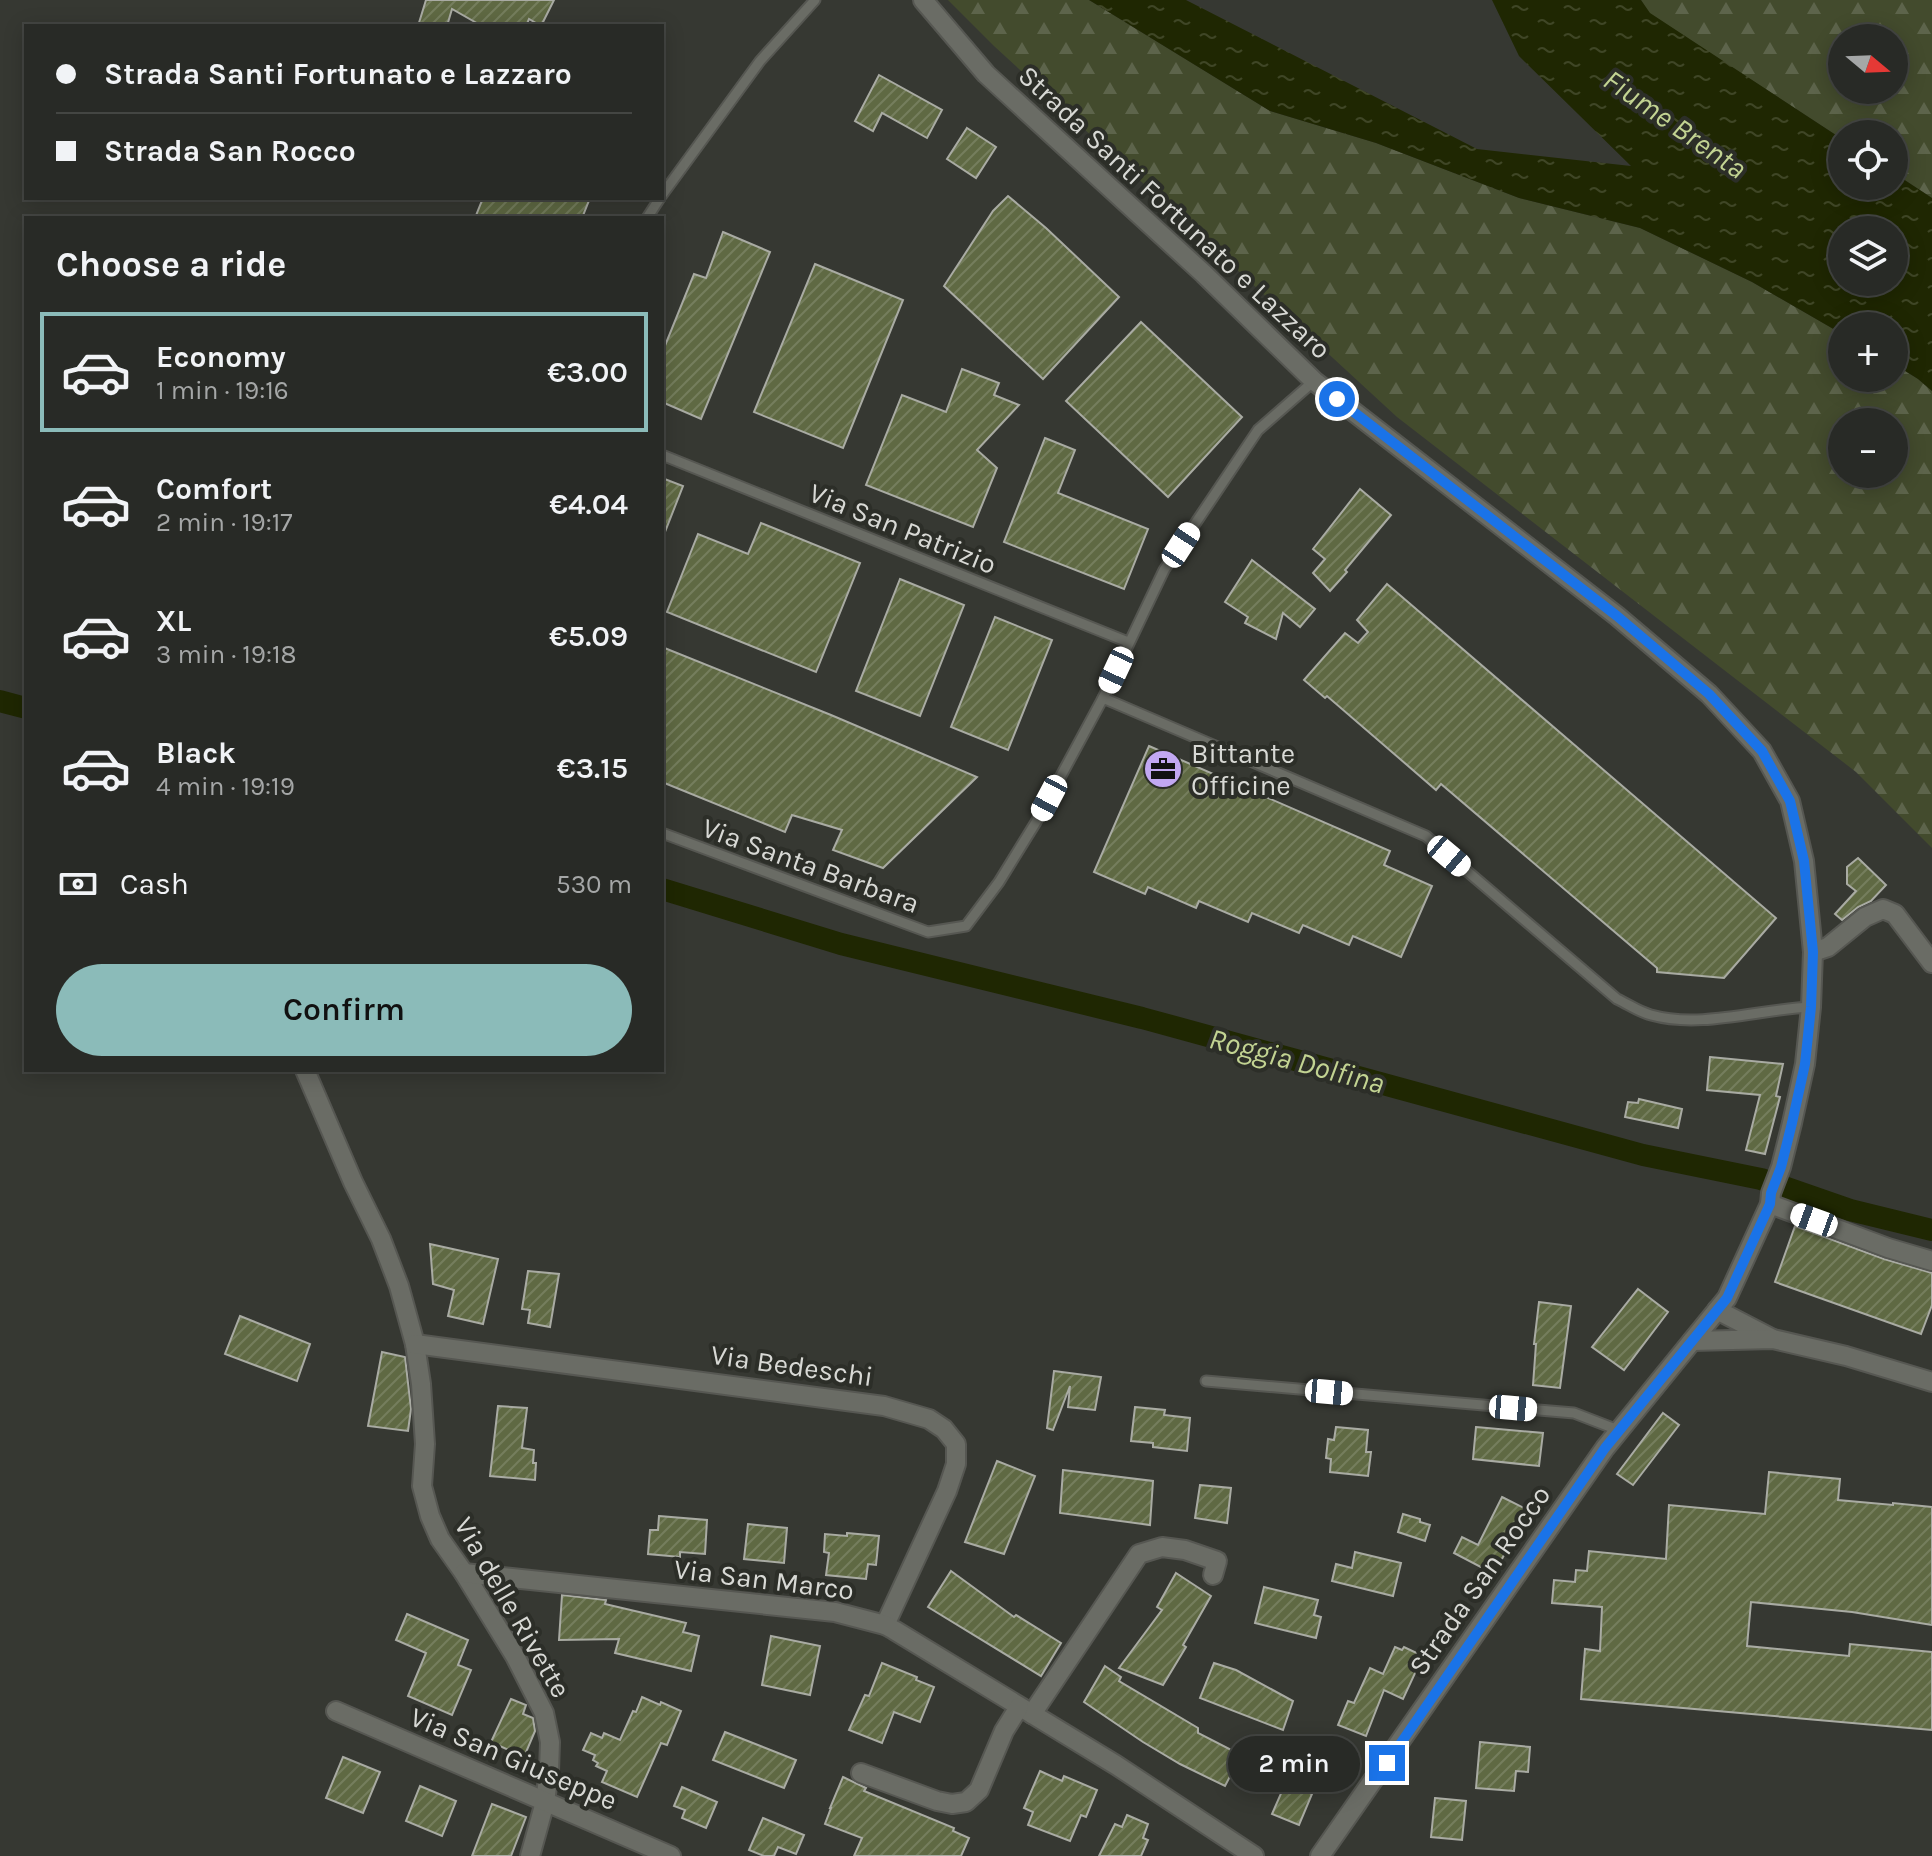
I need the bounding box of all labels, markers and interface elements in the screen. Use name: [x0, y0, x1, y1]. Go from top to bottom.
north arrow: [1828, 24, 1908, 104]
map controls: [1828, 24, 1908, 488]
text: Strada Santi Fortunato e Lazzaro: [104, 56, 572, 92]
street label: Strada Santi Fortunato e Lazzaro: [1012, 59, 1338, 366]
water label: Fiume Brenta: [1596, 61, 1754, 187]
button: locate: [1828, 120, 1908, 200]
text: Strada San Rocco: [104, 133, 356, 169]
button: layers: [1828, 216, 1908, 296]
text: Choose a ride: [56, 243, 286, 285]
button: +: [1828, 312, 1908, 392]
icon: car: [60, 336, 132, 408]
text: Economy: [156, 339, 286, 375]
text: €3.00: [547, 354, 628, 390]
text: 1 min · 19:16: [156, 375, 289, 406]
route start: [1319, 381, 1355, 417]
button: −: [1828, 408, 1908, 488]
icon: car: [60, 468, 132, 540]
text: Comfort: [156, 471, 272, 507]
street label: Via San Patrizio: [804, 476, 1001, 581]
text: €4.04: [549, 486, 628, 522]
text: 2 min · 19:17: [156, 507, 292, 538]
car: [1158, 518, 1204, 572]
icon: car: [60, 600, 132, 672]
text: XL: [156, 603, 191, 639]
text: €5.09: [549, 618, 628, 654]
text: 3 min · 19:18: [156, 639, 297, 670]
car: [1095, 643, 1137, 697]
icon: car: [60, 732, 132, 804]
text: Black: [156, 735, 236, 771]
place label: Bittante Officine: [1191, 737, 1295, 802]
office icon: Bittante Officine: [1142, 748, 1184, 790]
text: €3.15: [557, 750, 628, 786]
text: 4 min · 19:19: [156, 771, 295, 802]
car: [1027, 771, 1071, 825]
street label: Via Santa Barbara: [698, 811, 924, 920]
car: [1423, 831, 1475, 881]
icon: cash: [56, 862, 100, 906]
text: Cash: [120, 866, 189, 902]
text: 530 m: [556, 869, 632, 900]
button: Confirm: [56, 964, 632, 1056]
water label: Roggia Dolfina: [1205, 1020, 1389, 1102]
car: [1787, 1201, 1841, 1239]
street label: Via Bedeschi: [709, 1338, 875, 1393]
car: [1304, 1378, 1354, 1406]
car: [1488, 1394, 1538, 1422]
street label: Strada San Rocco: [1402, 1479, 1557, 1682]
street label: Via delle Rivette: [447, 1511, 578, 1703]
street label: Via San Marco: [672, 1552, 856, 1607]
street label: Via San Giuseppe: [405, 1700, 622, 1817]
callout: 2 min: [1227, 1735, 1359, 1791]
route end: [1369, 1745, 1405, 1781]
text: 2 min: [1259, 1748, 1329, 1779]

